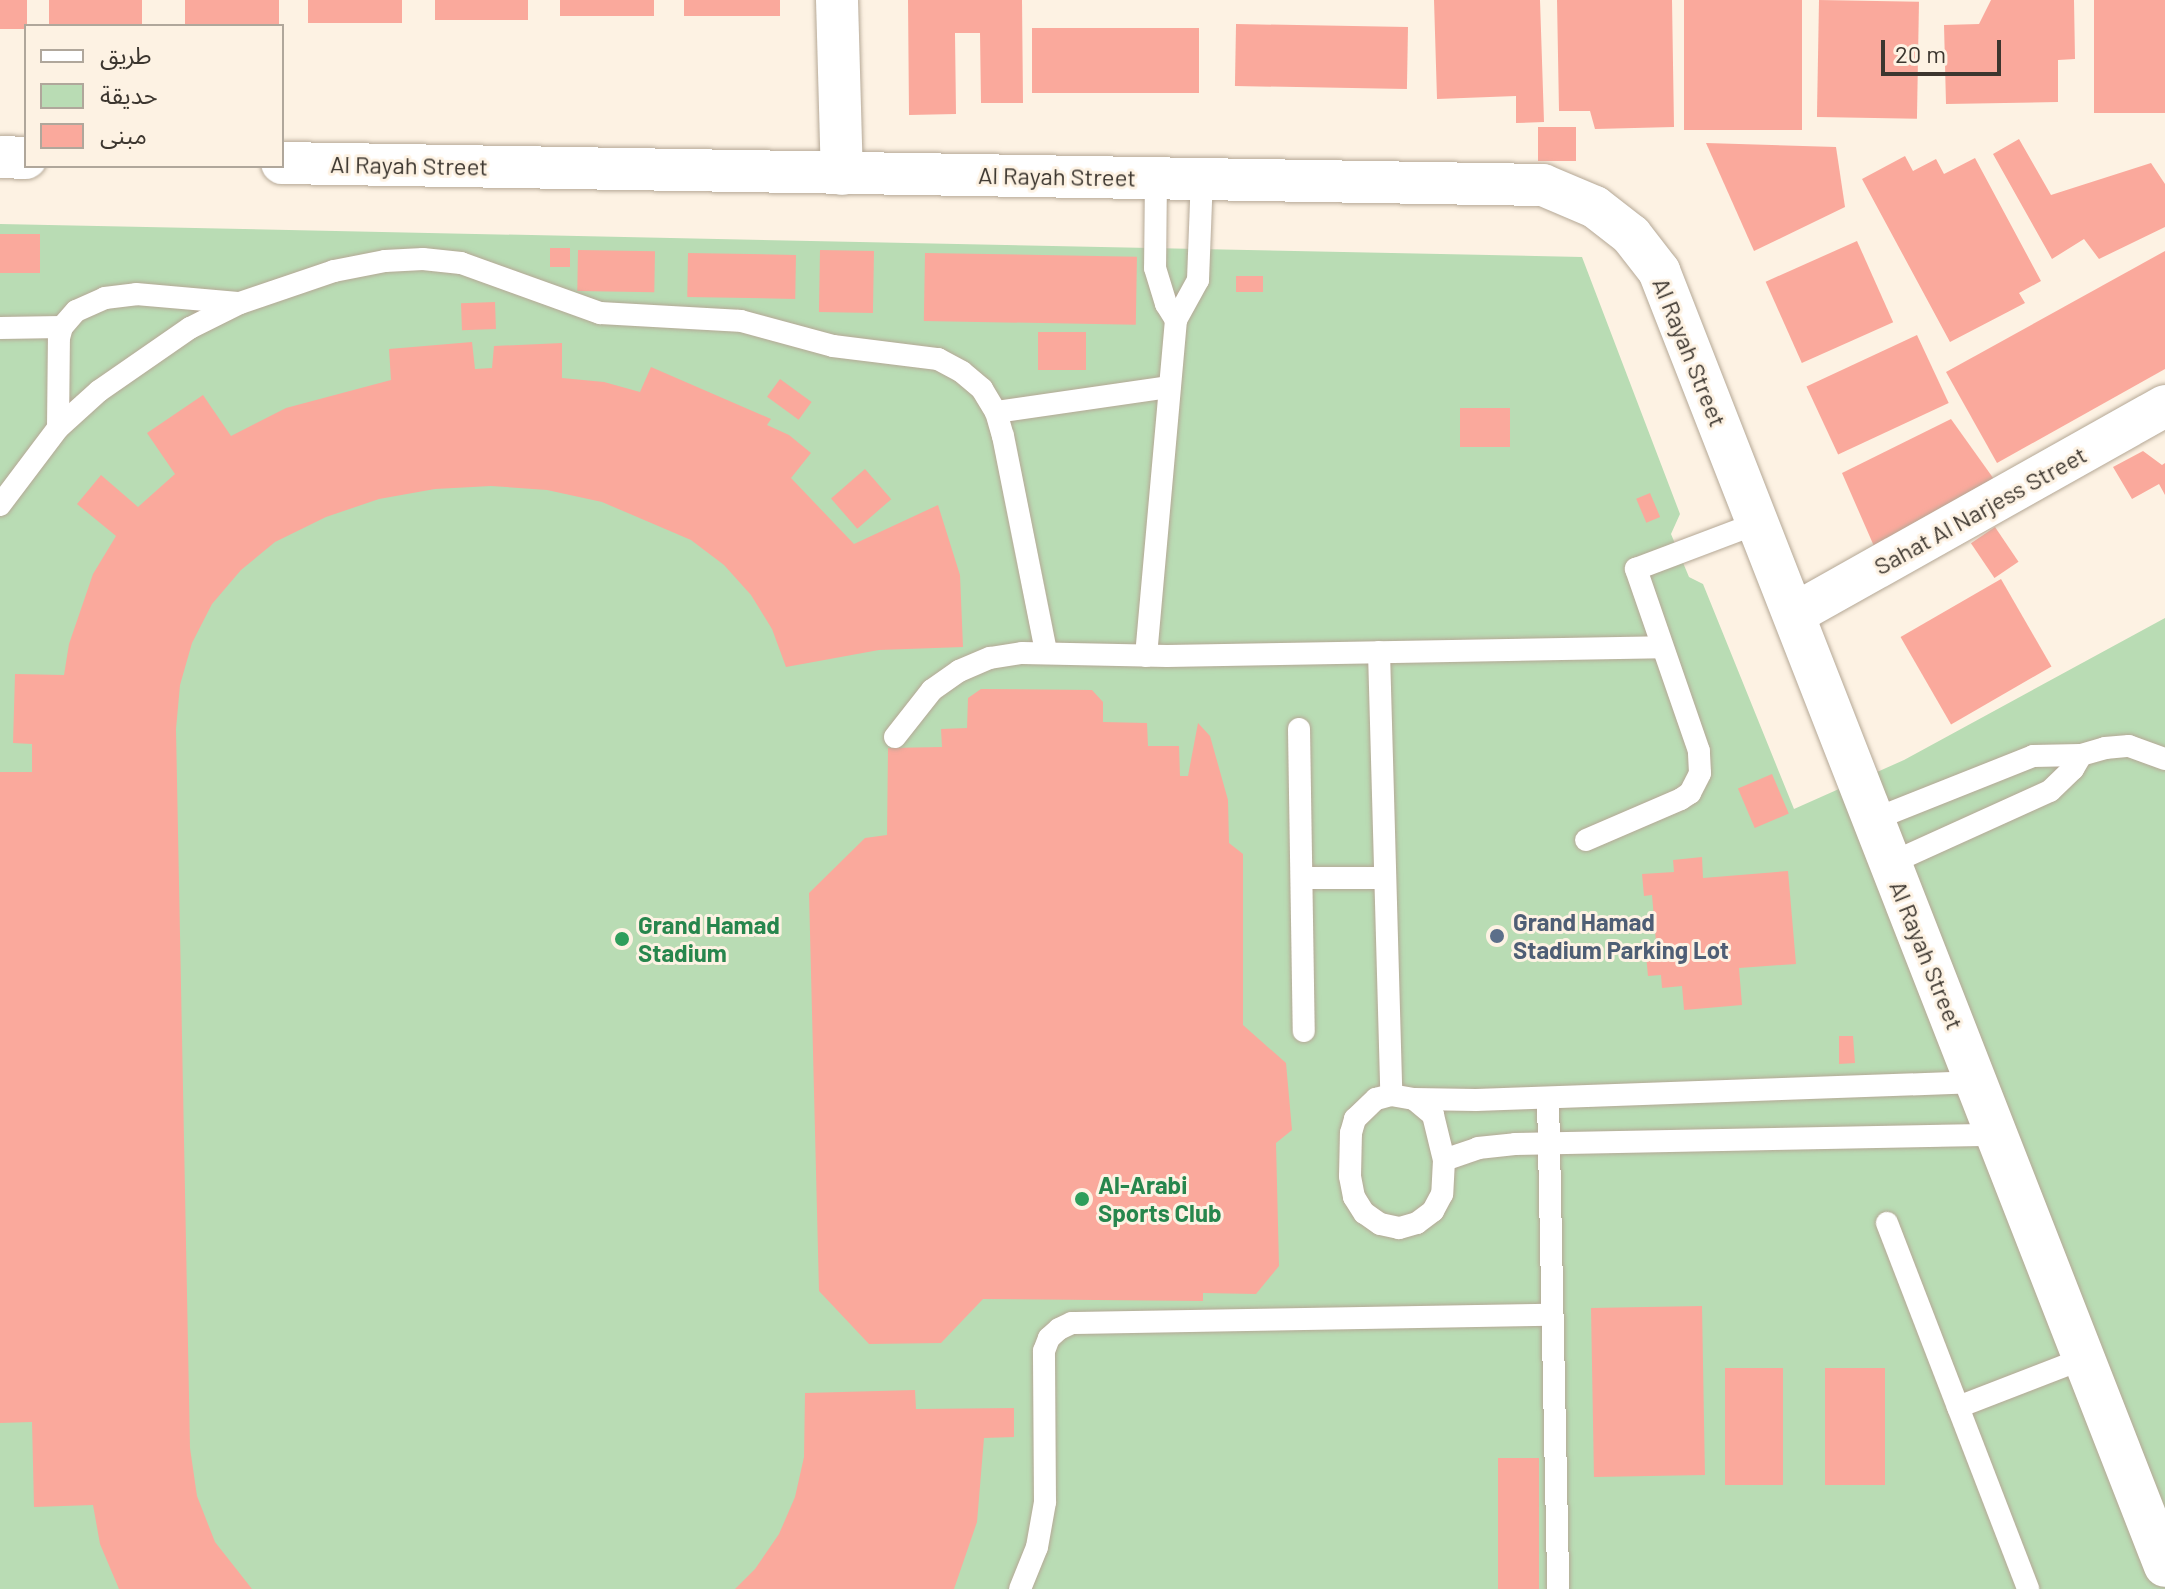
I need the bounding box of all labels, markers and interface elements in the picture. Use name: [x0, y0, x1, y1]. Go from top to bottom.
legend: [24, 24, 284, 168]
scale bar: [1885, 24, 2005, 74]
text: 20 m: [1895, 39, 1946, 68]
text: طريق: [100, 40, 152, 69]
text: حديقة: [100, 80, 158, 109]
text: مبنى: [100, 120, 147, 149]
street label: Al Rayah Street: [330, 149, 488, 181]
street label: Al Rayah Street: [978, 160, 1136, 192]
street label: Al Rayah Street: [1647, 273, 1733, 431]
street label: Sahat Al Narjess Street: [1869, 440, 2091, 580]
street label: Al Rayah Street: [1884, 876, 1970, 1034]
place label: Grand Hamad Stadium Parking Lot: [1513, 908, 1729, 964]
place label: Grand Hamad Stadium: [638, 911, 780, 967]
marker: Grand Hamad Stadium Parking Lot: [1488, 927, 1506, 945]
marker: Grand Hamad Stadium: [613, 930, 631, 948]
place label: Al-Arabi Sports Club: [1098, 1171, 1222, 1227]
marker: Al-Arabi Sports Club: [1073, 1190, 1091, 1208]

